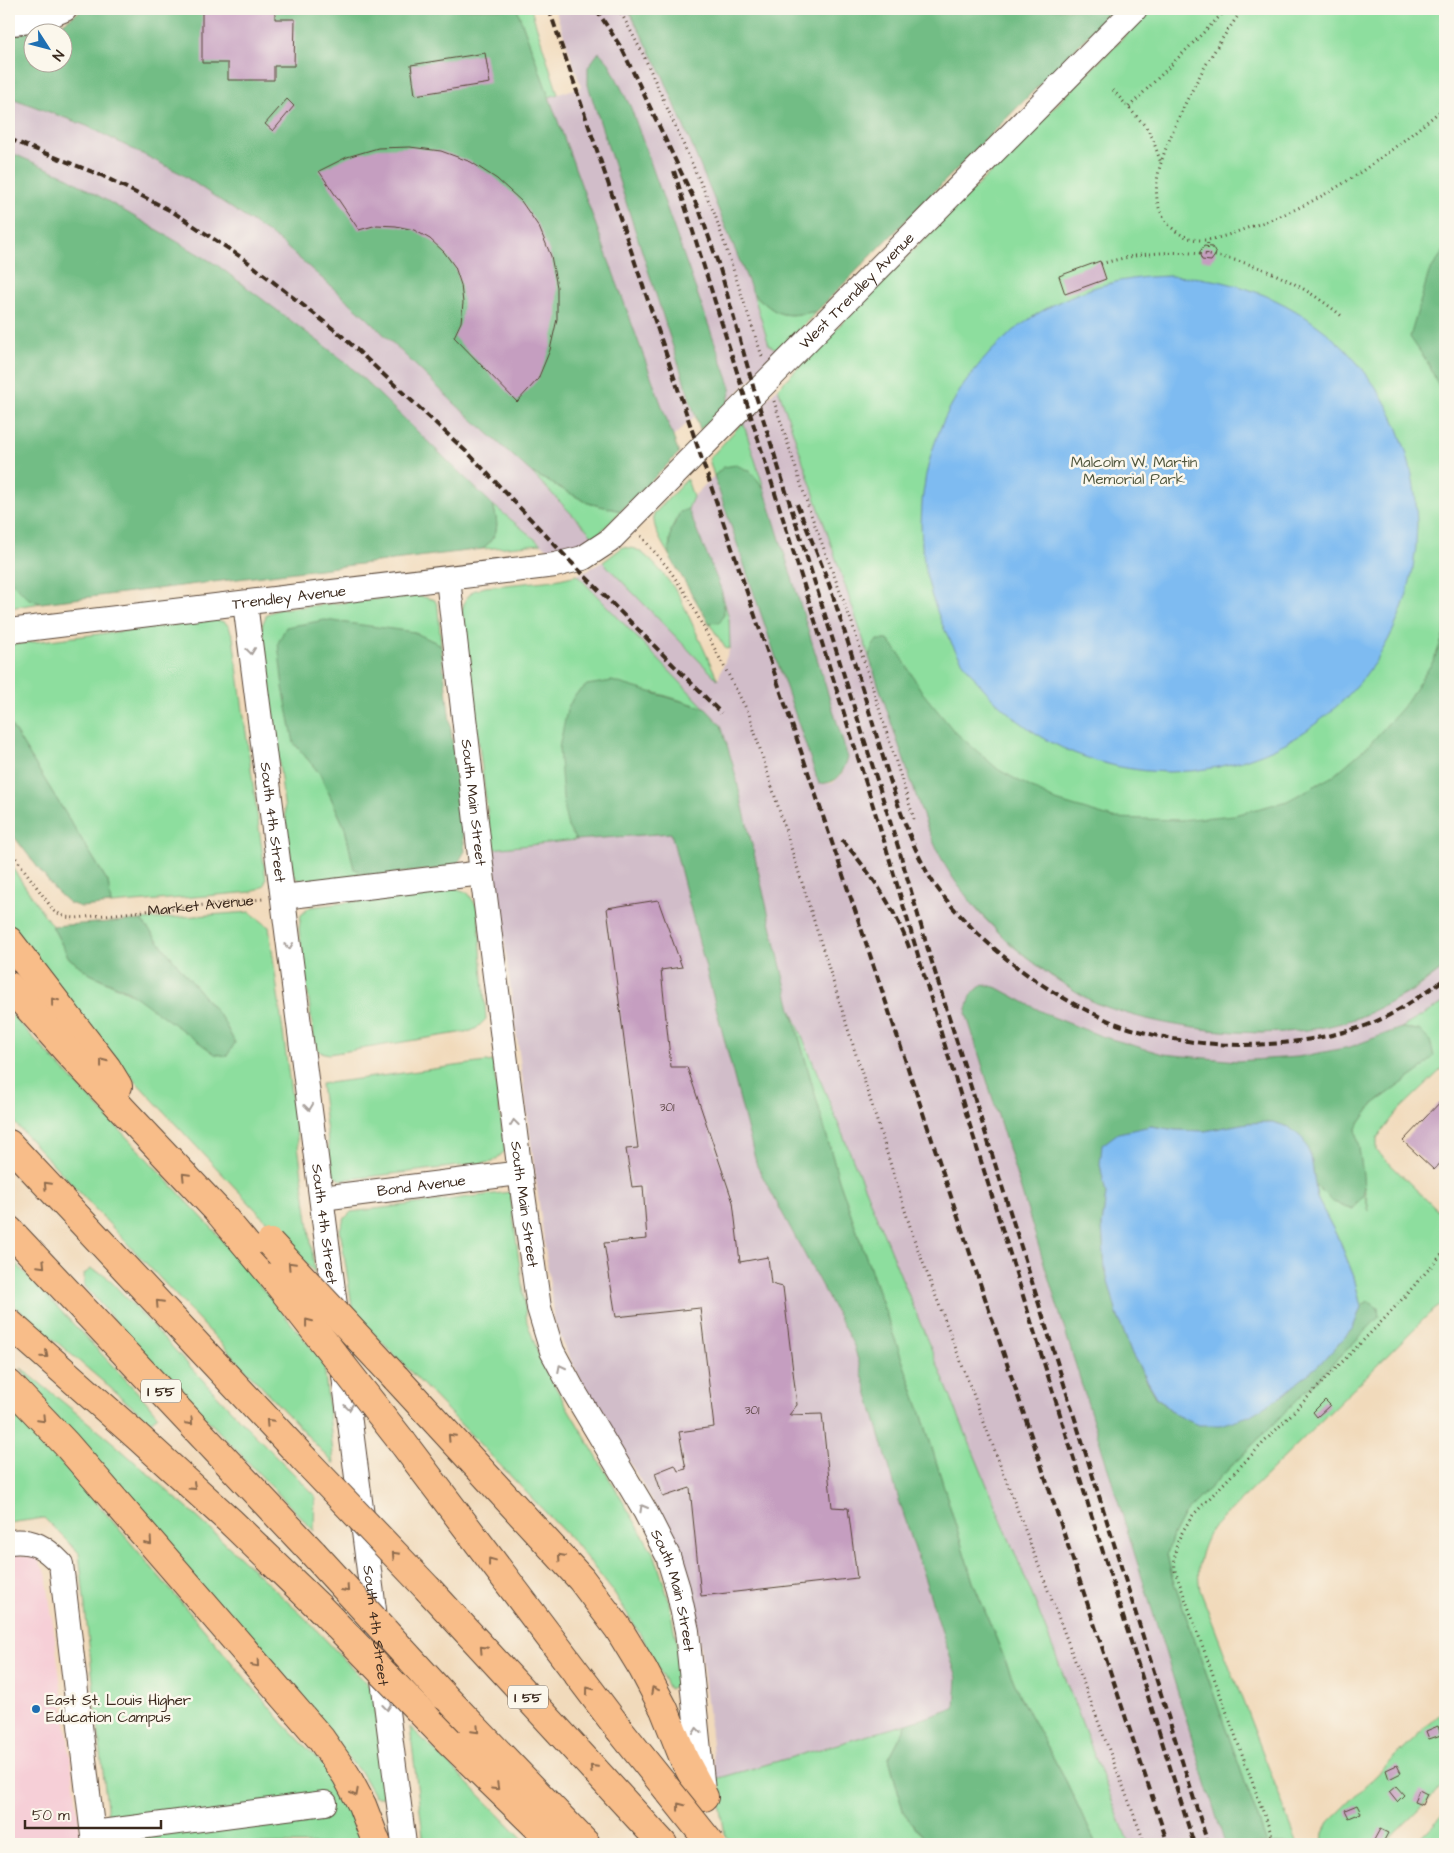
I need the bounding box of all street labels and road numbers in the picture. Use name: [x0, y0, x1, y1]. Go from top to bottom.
street label: West Trendley Avenue: [794, 228, 919, 354]
street label: Trendley Avenue: [231, 580, 347, 615]
street label: South Main Street: [456, 738, 491, 867]
street label: South 4th Street: [254, 761, 291, 884]
street label: Market Avenue: [147, 890, 255, 922]
street label: South Main Street: [505, 1140, 543, 1269]
street label: South 4th Street: [306, 1162, 342, 1285]
street label: Bond Avenue: [376, 1170, 467, 1202]
road number: I 55: [141, 1380, 181, 1402]
street label: South Main Street: [645, 1526, 699, 1653]
street label: South 4th Street: [357, 1564, 394, 1687]
road number: I 55: [508, 1685, 548, 1708]

